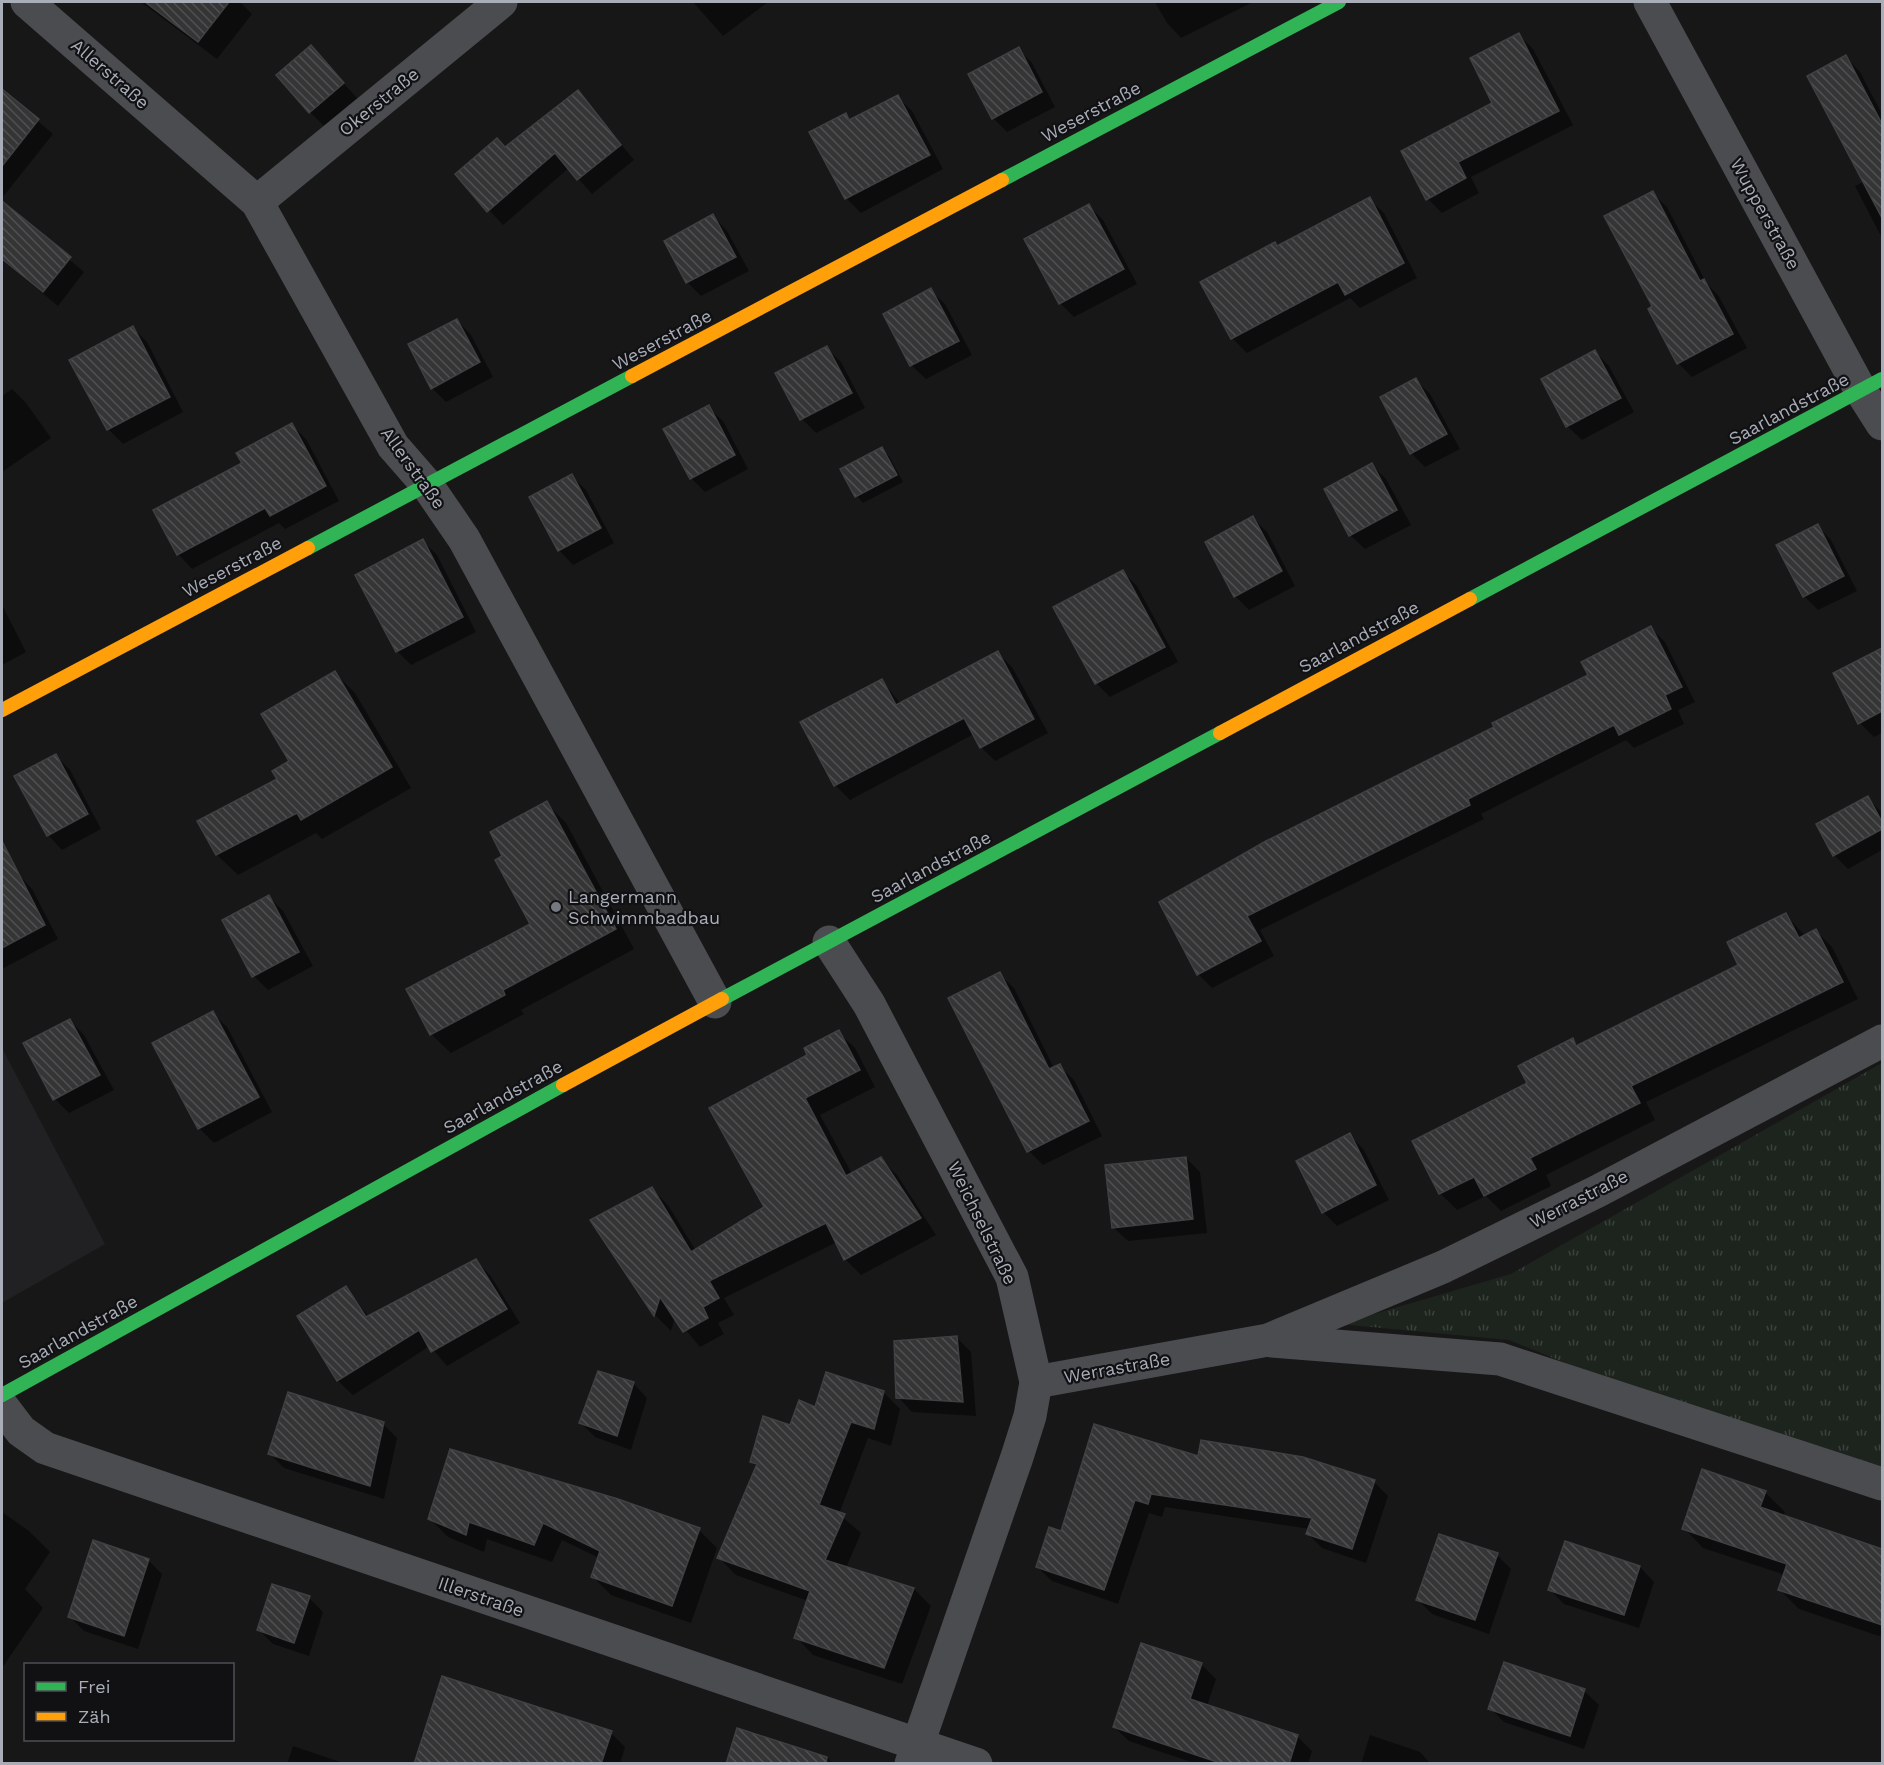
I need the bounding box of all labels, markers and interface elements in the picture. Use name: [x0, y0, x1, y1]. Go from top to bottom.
street label: Allerstraße: [67, 34, 153, 113]
street label: Okerstraße: [335, 63, 423, 140]
street label: Weserstraße: [1037, 77, 1144, 147]
street label: Wupperstraße: [1726, 155, 1805, 273]
street label: Weserstraße: [608, 305, 715, 375]
street label: Saarlandstraße: [1725, 368, 1852, 449]
street label: Allerstraße: [377, 423, 450, 513]
street label: Weserstraße: [178, 532, 285, 602]
street label: Saarlandstraße: [1295, 596, 1422, 677]
street label: Saarlandstraße: [867, 826, 994, 907]
place label: Langermann Schwimmbadbau: [568, 886, 720, 928]
marker: Langermann Schwimmbadbau: [549, 900, 563, 914]
street label: Saarlandstraße: [439, 1055, 566, 1138]
street label: Weichselstraße: [944, 1158, 1021, 1288]
street label: Werrastraße: [1526, 1165, 1631, 1232]
street label: Saarlandstraße: [14, 1290, 141, 1373]
street label: Werrastraße: [1062, 1348, 1172, 1387]
street label: Illerstraße: [435, 1572, 527, 1621]
legend: [24, 1663, 234, 1741]
text: Frei: [78, 1676, 110, 1697]
text: Zäh: [78, 1706, 111, 1727]

